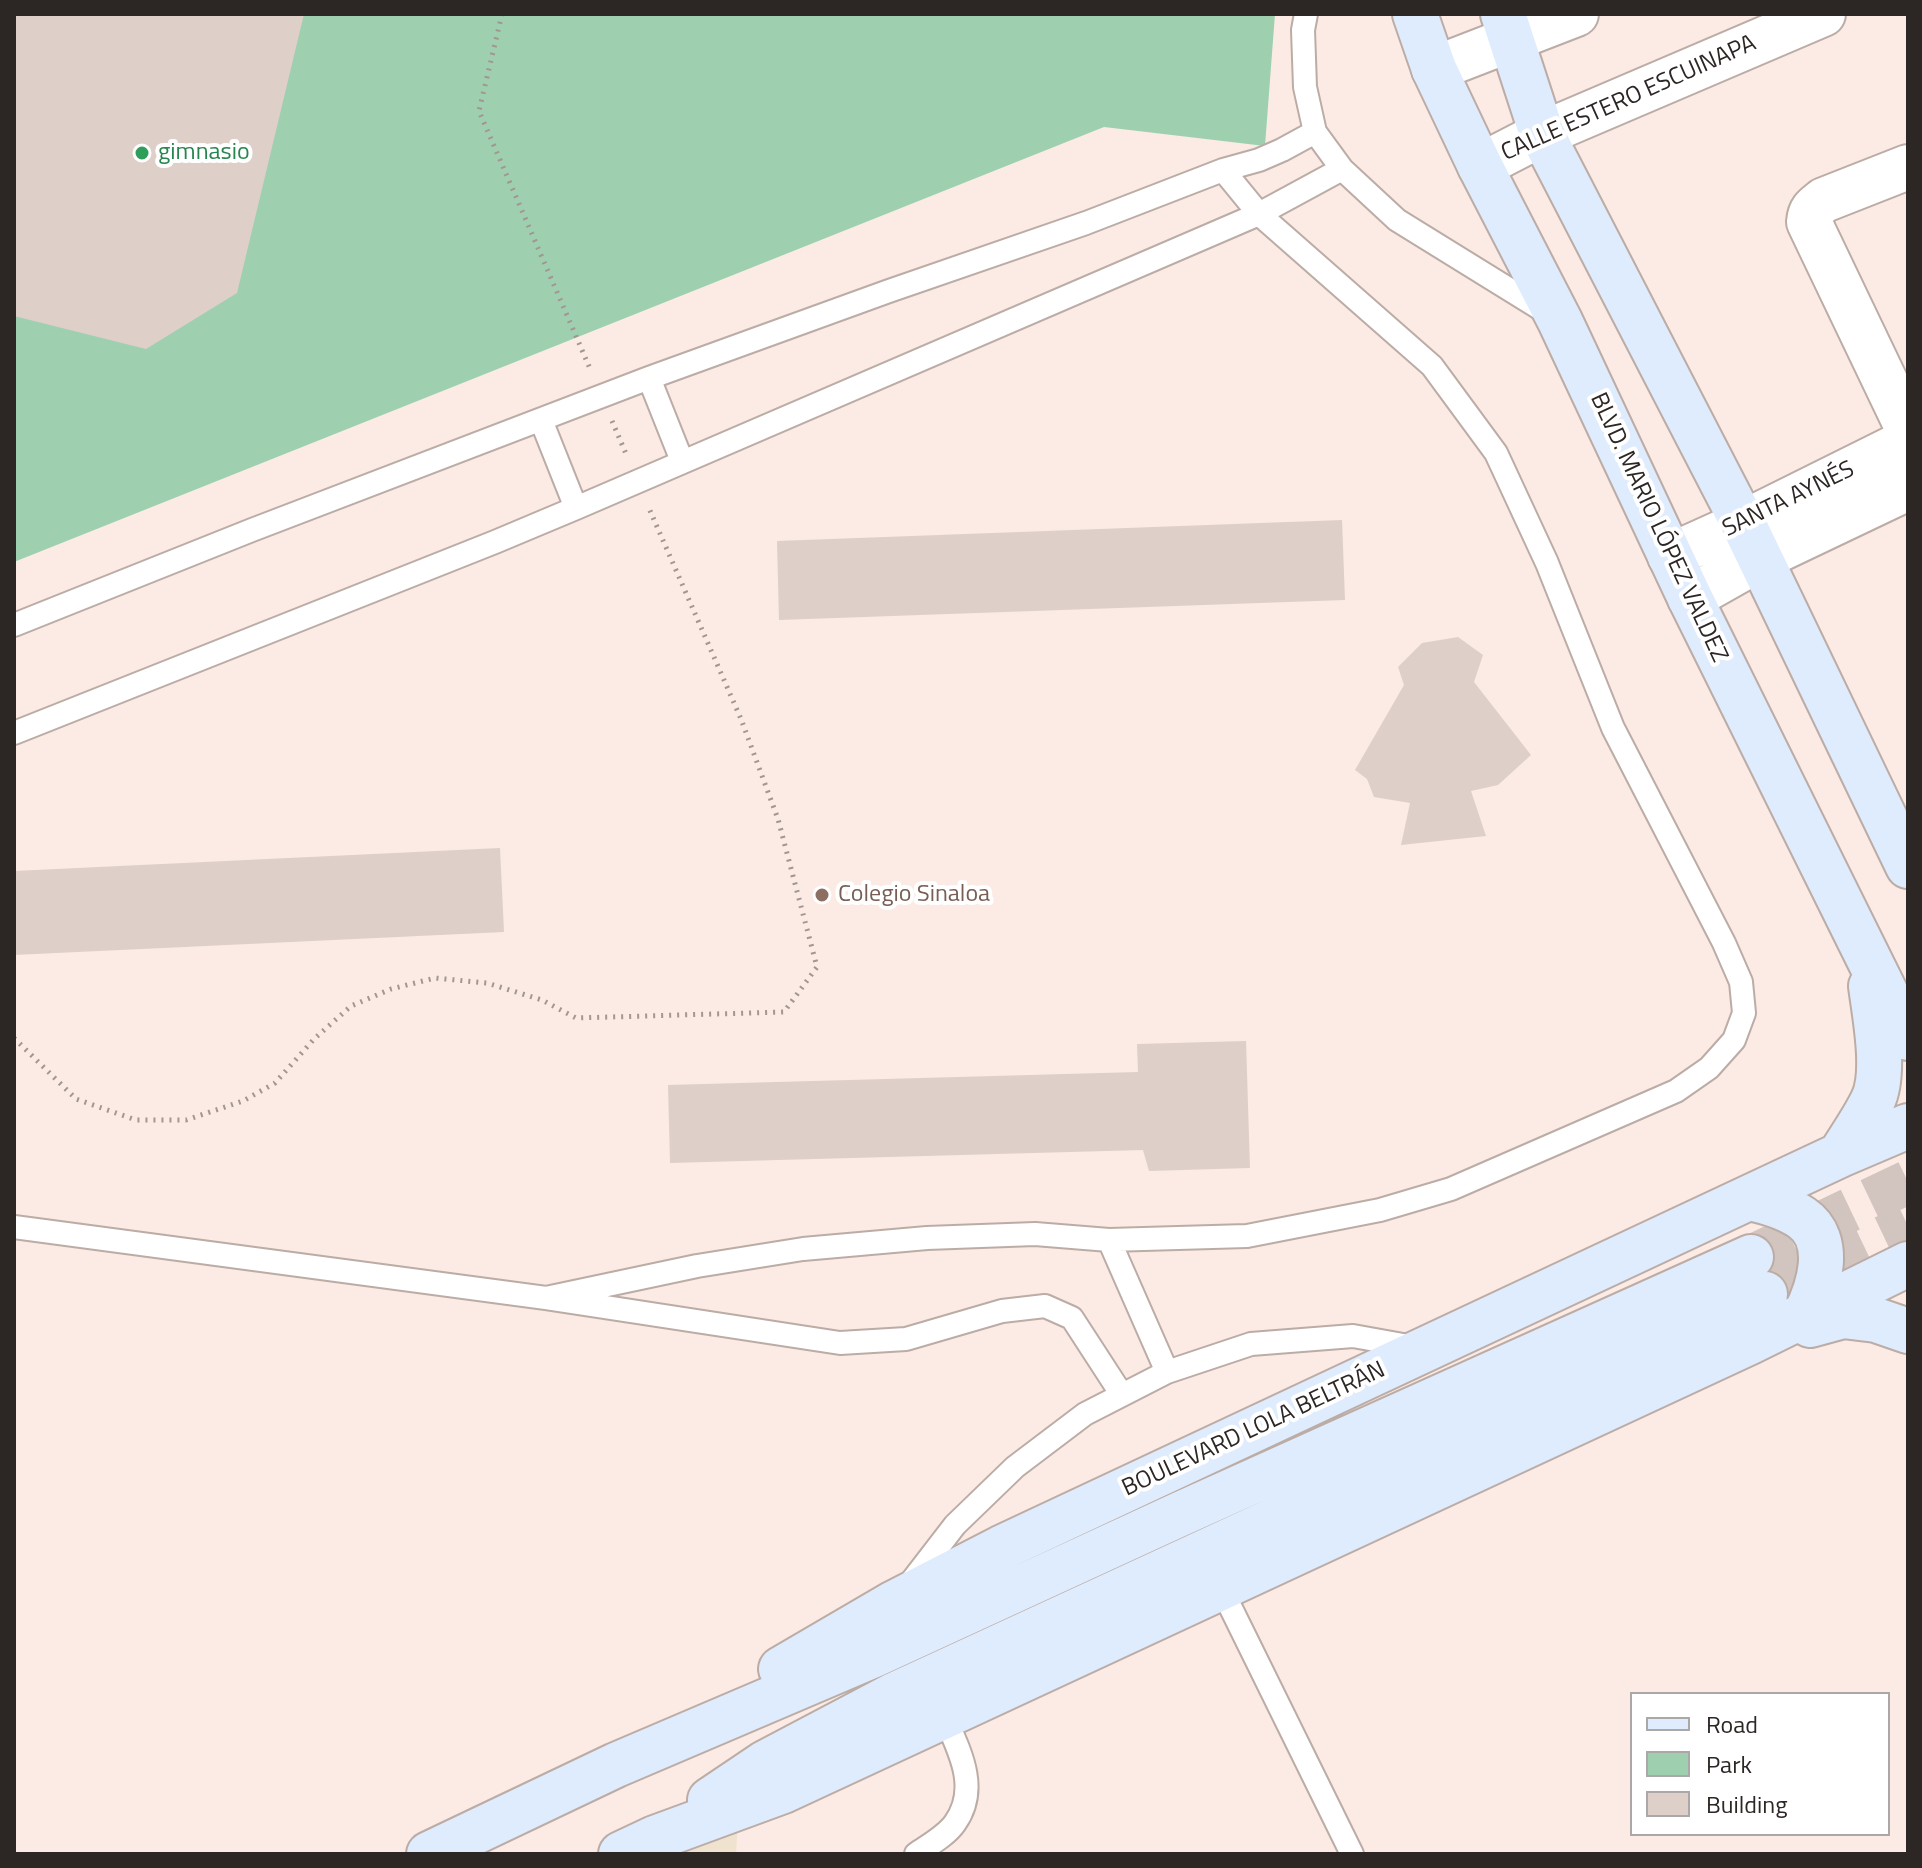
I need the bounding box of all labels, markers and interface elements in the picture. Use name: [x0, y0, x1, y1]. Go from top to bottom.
street label: CALLE ESTERO ESCUINAPA: [1497, 30, 1761, 168]
place label: gimnasio: [158, 139, 250, 167]
marker: gimnasio: [133, 144, 151, 162]
street label: BLVD. MARIO LÓPEZ VALDEZ: [1583, 389, 1733, 667]
street label: SANTA AYNÉS: [1718, 456, 1860, 544]
place label: Colegio Sinaloa: [838, 881, 990, 909]
marker: Colegio Sinaloa: [813, 886, 831, 904]
street label: BOULEVARD LOLA BELTRÁN: [1118, 1356, 1390, 1504]
legend: [1630, 1692, 1890, 1836]
text: Road: [1706, 1706, 1758, 1742]
text: Park: [1706, 1746, 1752, 1782]
text: Building: [1706, 1786, 1788, 1822]

